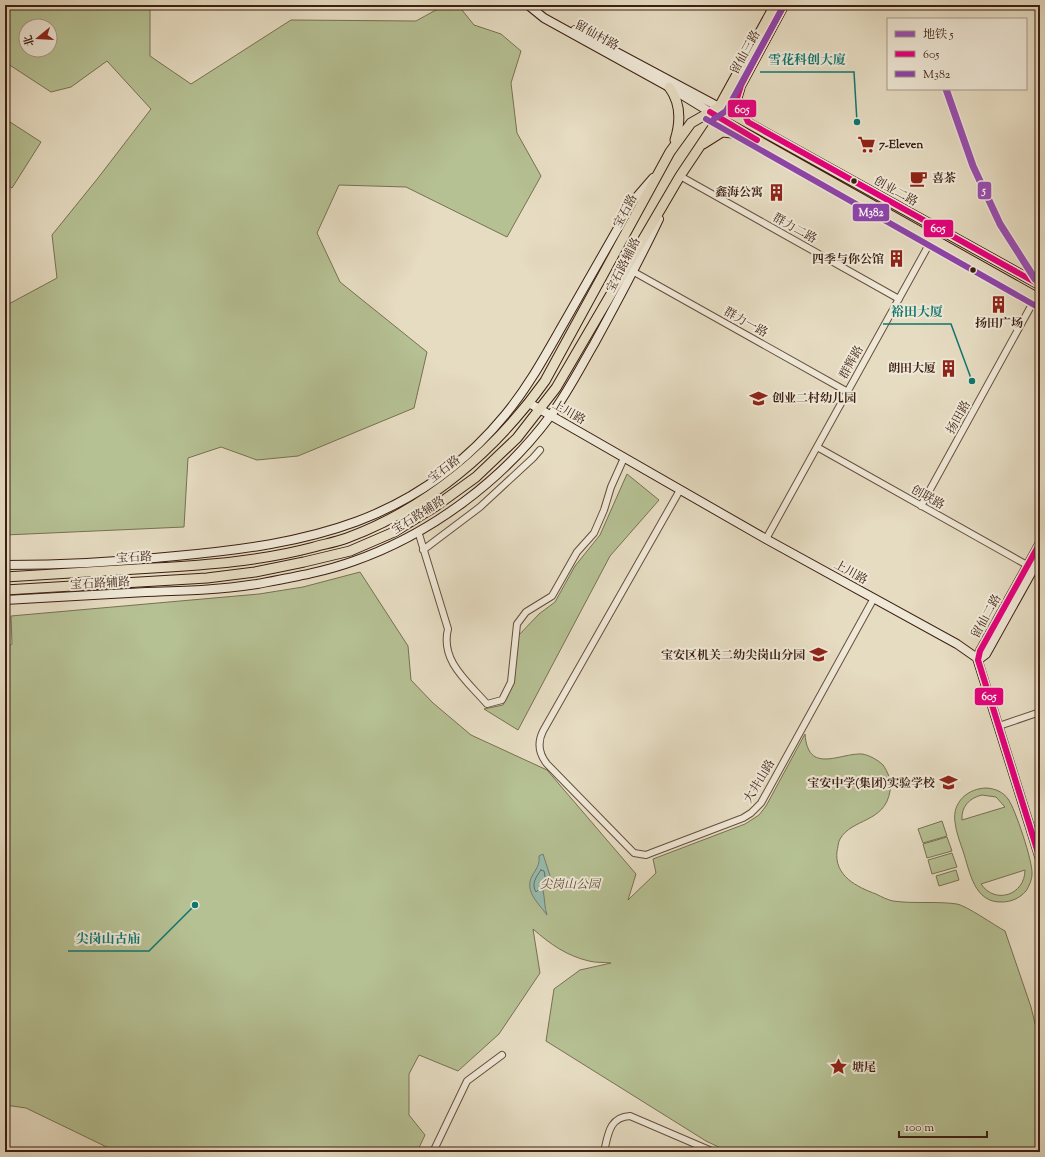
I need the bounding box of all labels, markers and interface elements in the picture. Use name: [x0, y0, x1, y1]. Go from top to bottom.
street label: 留仙村路: [571, 16, 622, 55]
north arrow: [18, 18, 58, 58]
legend: [887, 18, 1027, 90]
text: 地铁 5: [923, 26, 954, 44]
street label: 留仙三路: [726, 27, 765, 78]
text: 北: [20, 33, 39, 48]
text: 605: [923, 46, 939, 64]
callout: 雪花科创大廈: [760, 47, 854, 72]
text: 雪花科创大廈: [768, 52, 846, 70]
text: M382: [923, 66, 951, 84]
line badge: 605: [727, 99, 757, 118]
text: 605: [734, 102, 750, 118]
supermarket icon: 7-Eleven: [856, 134, 876, 154]
place label: 7-Eleven: [879, 136, 924, 154]
cafe icon: 喜茶: [909, 168, 929, 188]
place label: 喜茶: [932, 170, 956, 188]
street label: 创业二路: [870, 172, 921, 211]
unlabelled marker: [849, 176, 859, 186]
line badge: 5: [977, 181, 992, 200]
building icon: 鑫海公寓: [766, 182, 786, 202]
text: 5: [981, 183, 986, 199]
place label: 鑫海公寓: [715, 184, 763, 202]
street label: 宝石路: [609, 191, 642, 232]
line badge: M382: [852, 203, 890, 222]
text: M382: [857, 205, 884, 221]
street label: 群力二路: [769, 209, 820, 248]
line badge: 605: [923, 219, 954, 238]
text: 605: [930, 221, 946, 237]
street label: 宝石路辅路: [602, 235, 646, 296]
building icon: 四季与你公馆: [887, 249, 907, 269]
place label: 四季与你公馆: [812, 251, 884, 269]
unlabelled marker: [968, 265, 978, 275]
building icon: 扬田广场: [989, 294, 1009, 314]
callout: 裕田大厦: [883, 299, 951, 324]
street label: 群力一路: [720, 303, 771, 342]
text: 裕田大厦: [891, 304, 943, 322]
place label: 扬田广场: [975, 315, 1023, 333]
street label: 群辉路: [835, 342, 868, 383]
building icon: 朗田大厦: [939, 358, 959, 378]
place label: 朗田大厦: [888, 360, 936, 378]
school or university icon: 创业二村幼儿园: [749, 388, 769, 408]
place label: 创业二村幼儿园: [772, 390, 856, 408]
street label: 上川路: [548, 396, 589, 430]
street label: 扬田路: [942, 397, 975, 438]
street label: 宝石路: [425, 452, 464, 488]
street label: 创联路: [907, 481, 948, 514]
street label: 宝石路辅路: [388, 492, 449, 539]
street label: 宝石路: [116, 548, 153, 568]
street label: 上川路: [830, 556, 871, 589]
street label: 宝石路辅路: [70, 573, 130, 595]
street label: 留仙二路: [967, 591, 1006, 642]
school or university icon: 宝安区机关二幼尖岗山分园: [808, 645, 828, 665]
place label: 宝安区机关二幼尖岗山分园: [661, 647, 805, 665]
line badge: 605: [974, 687, 1004, 706]
text: 605: [981, 689, 997, 705]
street label: 大井山路: [740, 756, 780, 807]
school or university icon: 宝安中学(集团)实验学校: [938, 773, 958, 793]
place label: 宝安中学(集团)实验学校: [807, 775, 935, 793]
park label: 尖岗山公园: [540, 876, 602, 894]
callout: 尖岗山古庙: [68, 926, 149, 951]
text: 尖岗山古庙: [75, 931, 141, 949]
place icon: 塘尾: [829, 1057, 849, 1077]
place label: 塘尾: [852, 1059, 876, 1077]
scale bar: [899, 1113, 987, 1139]
text: 100 m: [905, 1119, 934, 1137]

